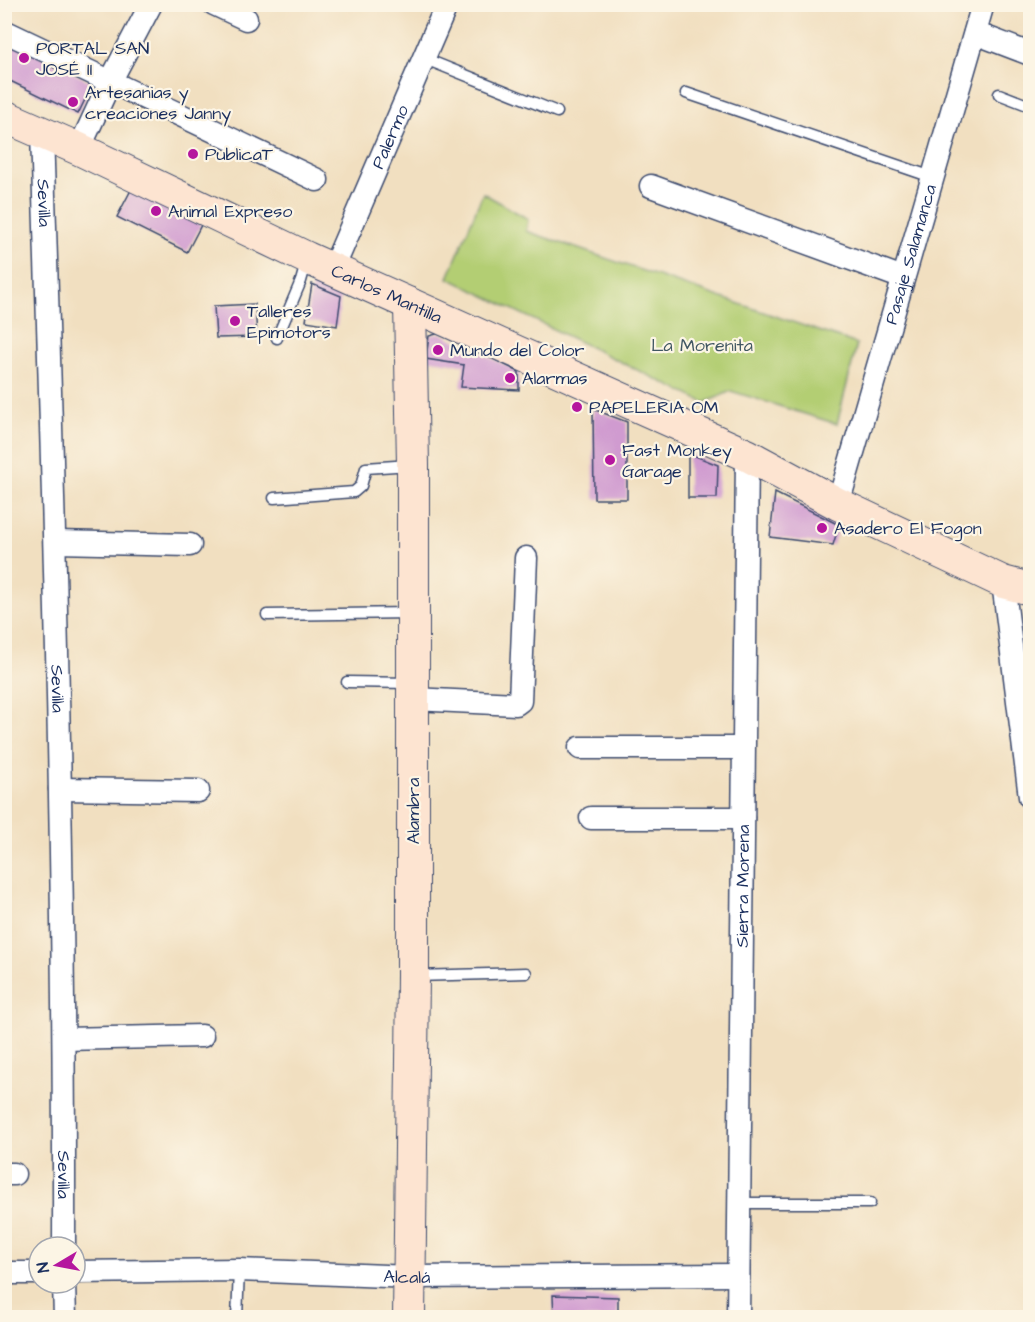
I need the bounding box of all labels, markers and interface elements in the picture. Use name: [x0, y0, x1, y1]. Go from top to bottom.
place label: PORTAL SAN JOSÉ II: [36, 36, 149, 82]
marker: PORTAL SAN JOSÉ II: [17, 51, 31, 65]
place label: Artesanias y creaciones Janny: [85, 80, 231, 127]
marker: Artesanias y creaciones Janny: [66, 95, 80, 109]
street label: Palermo: [365, 101, 415, 173]
place label: PublicaT: [205, 142, 274, 167]
marker: PublicaT: [186, 147, 200, 161]
street label: Sevilla: [31, 178, 58, 227]
street label: Pasaje Salamanca: [878, 181, 943, 327]
place label: Animal Expreso: [168, 199, 292, 224]
marker: Animal Expreso: [149, 204, 163, 218]
street label: Carlos Mantilla: [327, 258, 446, 329]
place label: Talleres Epimotors: [247, 299, 331, 345]
marker: Talleres Epimotors: [228, 314, 242, 328]
park label: La Morenita: [651, 333, 753, 358]
place label: Mundo del Color: [450, 338, 584, 363]
marker: Mundo del Color: [431, 343, 445, 357]
place label: Alarmas: [522, 366, 588, 391]
marker: Alarmas: [503, 371, 517, 385]
place label: PAPELERIA OM: [589, 395, 719, 420]
marker: PAPELERIA OM: [570, 400, 584, 414]
place label: Fast Monkey Garage: [622, 438, 732, 485]
marker: Fast Monkey Garage: [603, 453, 617, 467]
place label: Asadero El Fogon: [834, 516, 982, 542]
marker: Asadero El Fogon: [815, 521, 829, 535]
street label: Sevilla: [45, 664, 71, 713]
street label: Alambra: [401, 778, 426, 844]
street label: Sierra Morena: [729, 824, 756, 948]
street label: Sevilla: [51, 1151, 77, 1199]
north arrow: [27, 1235, 87, 1295]
text: N: [32, 1261, 55, 1274]
street label: Alcalá: [383, 1263, 430, 1290]

